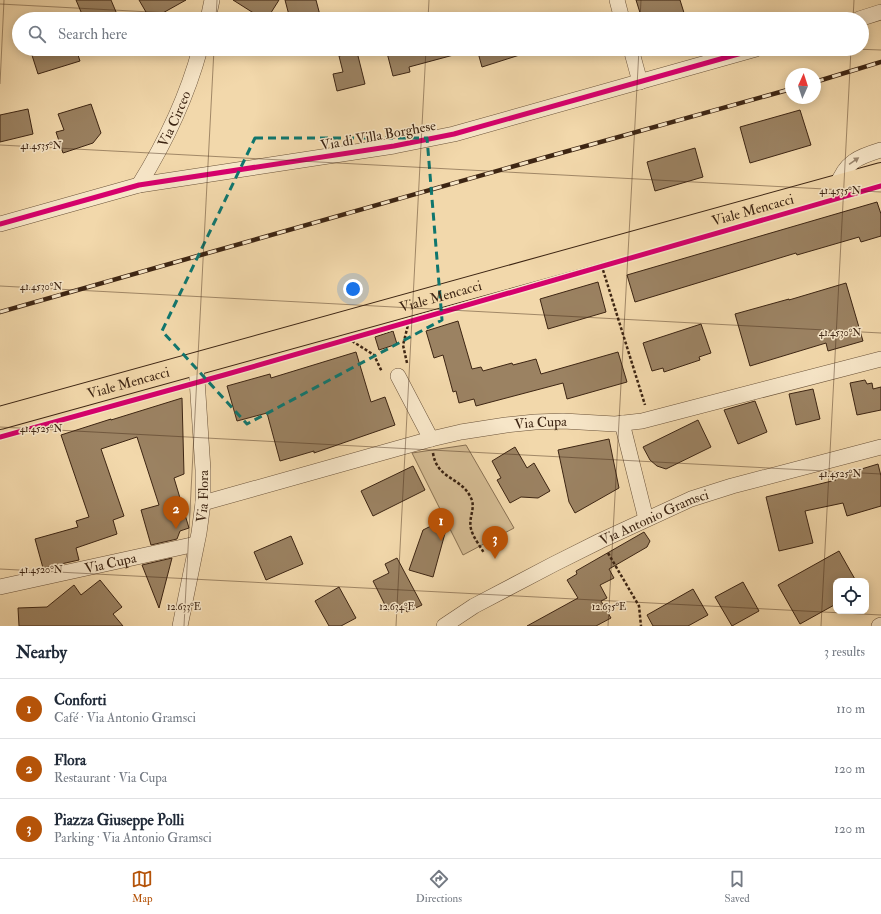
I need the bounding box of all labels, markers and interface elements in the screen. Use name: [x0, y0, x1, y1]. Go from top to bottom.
search box: [12, 12, 869, 56]
icon: search: [26, 23, 48, 45]
text: Search here: [58, 25, 127, 44]
north arrow: [785, 68, 821, 104]
street label: Via Circeo: [154, 88, 195, 150]
street label: Via di Villa Borghese: [319, 117, 437, 154]
text: 41.4535°N: [20, 140, 62, 152]
one-way arrow: [848, 157, 859, 165]
text: 41.4535°N: [819, 185, 861, 197]
street label: Viale Mencacci: [710, 190, 796, 229]
street label: Viale Mencacci: [398, 277, 484, 316]
your location: [343, 279, 363, 299]
text: 41.4530°N: [20, 281, 62, 293]
text: 41.4530°N: [819, 327, 861, 339]
street label: Viale Mencacci: [85, 363, 172, 402]
street label: Via Cupa: [514, 413, 568, 433]
text: 41.4525°N: [20, 423, 62, 435]
text: 41.4525°N: [819, 468, 861, 480]
street label: Via Flora: [193, 470, 212, 523]
street label: Via Antonio Gramsci: [597, 486, 711, 549]
pin: 2: [163, 496, 189, 529]
pin: 1: [428, 508, 454, 541]
pin: 3: [482, 526, 508, 559]
street label: Via Cupa: [83, 549, 138, 577]
text: 41.4520°N: [19, 564, 63, 576]
map controls: [833, 578, 869, 614]
button: locate: [833, 578, 869, 614]
text: 12.633°E: [167, 601, 201, 613]
text: 12.634°E: [379, 601, 415, 613]
text: 12.635°E: [592, 601, 626, 613]
text: Nearby: [16, 642, 67, 663]
text: 3 results: [824, 644, 865, 660]
text: Conforti: [54, 691, 106, 710]
text: 1: [27, 701, 31, 717]
text: 110 m: [836, 701, 865, 717]
text: Café · Via Antonio Gramsci: [54, 710, 196, 726]
text: Flora: [54, 751, 86, 770]
text: 2: [26, 761, 32, 777]
text: 120 m: [834, 761, 865, 777]
text: Restaurant · Via Cupa: [54, 770, 167, 786]
text: Piazza Giuseppe Polli: [54, 811, 184, 830]
text: 3: [27, 821, 32, 837]
text: 120 m: [834, 821, 865, 837]
text: Parking · Via Antonio Gramsci: [54, 830, 212, 846]
tab: Map: [131, 868, 153, 905]
tab: Directions: [416, 868, 462, 905]
tab: Saved: [725, 868, 750, 905]

